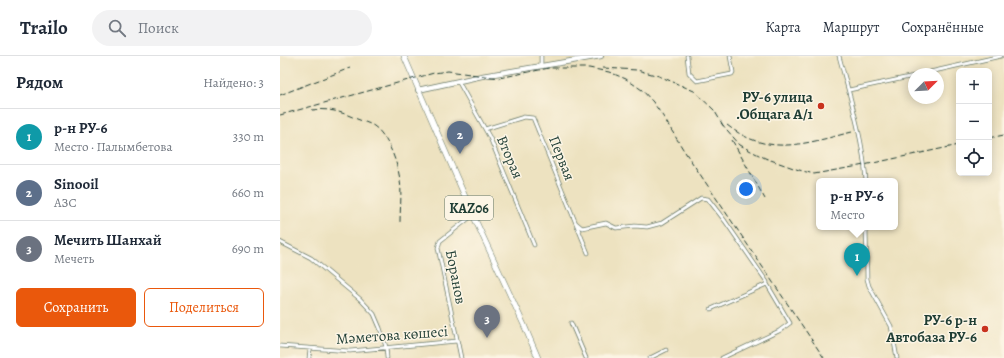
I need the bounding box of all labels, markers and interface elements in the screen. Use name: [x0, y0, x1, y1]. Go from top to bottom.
search box: [92, 10, 372, 46]
text: Trailo: [20, 15, 68, 41]
icon: search: [106, 17, 128, 39]
text: Поиск: [138, 18, 179, 38]
text: Карта: [766, 18, 801, 37]
text: Маршрут: [823, 18, 879, 37]
text: Сохранённые: [901, 18, 984, 37]
north arrow: [908, 68, 944, 104]
map controls: [956, 68, 992, 176]
button: +: [956, 68, 992, 104]
text: Рядом: [16, 71, 63, 94]
text: Найдено: 3: [203, 74, 264, 91]
place label: РУ-6 улица .Общага А/1: [736, 87, 814, 124]
marker: РУ-6 улица .Общага А/1: [816, 101, 826, 111]
button: −: [956, 104, 992, 140]
text: р-н РУ-6: [54, 118, 108, 138]
pin: 2: [447, 121, 473, 154]
text: 1: [27, 128, 31, 145]
text: 330 m: [233, 128, 264, 145]
street label: Вторая: [492, 132, 528, 182]
street label: Первая: [544, 133, 580, 183]
text: Место · Палымбетова: [54, 138, 172, 155]
button: locate: [956, 140, 992, 176]
text: Sinooil: [54, 174, 99, 194]
popup: [816, 178, 898, 230]
your location: [736, 179, 756, 199]
text: 2: [26, 184, 32, 201]
text: 660 m: [232, 184, 264, 201]
text: р-н РУ-6: [830, 186, 884, 206]
text: АЗС: [54, 194, 77, 211]
road number: KАZ06: [445, 196, 493, 220]
text: Место: [830, 206, 865, 223]
text: Мечить Шанхай: [54, 230, 162, 250]
text: 3: [26, 240, 32, 257]
text: 690 m: [232, 240, 264, 257]
pin: 1: [844, 243, 870, 276]
street label: Боранов: [441, 248, 471, 306]
text: Мечеть: [54, 250, 94, 267]
button: Сохранить: [16, 288, 136, 327]
button: Поделиться: [144, 288, 264, 327]
pin: 3: [474, 305, 500, 338]
place label: РУ-6 р-н Автобаза РУ-6: [885, 310, 977, 347]
street label: Мәметова көшесі: [335, 321, 449, 349]
marker: РУ-6 р-н Автобаза РУ-6: [980, 324, 990, 334]

